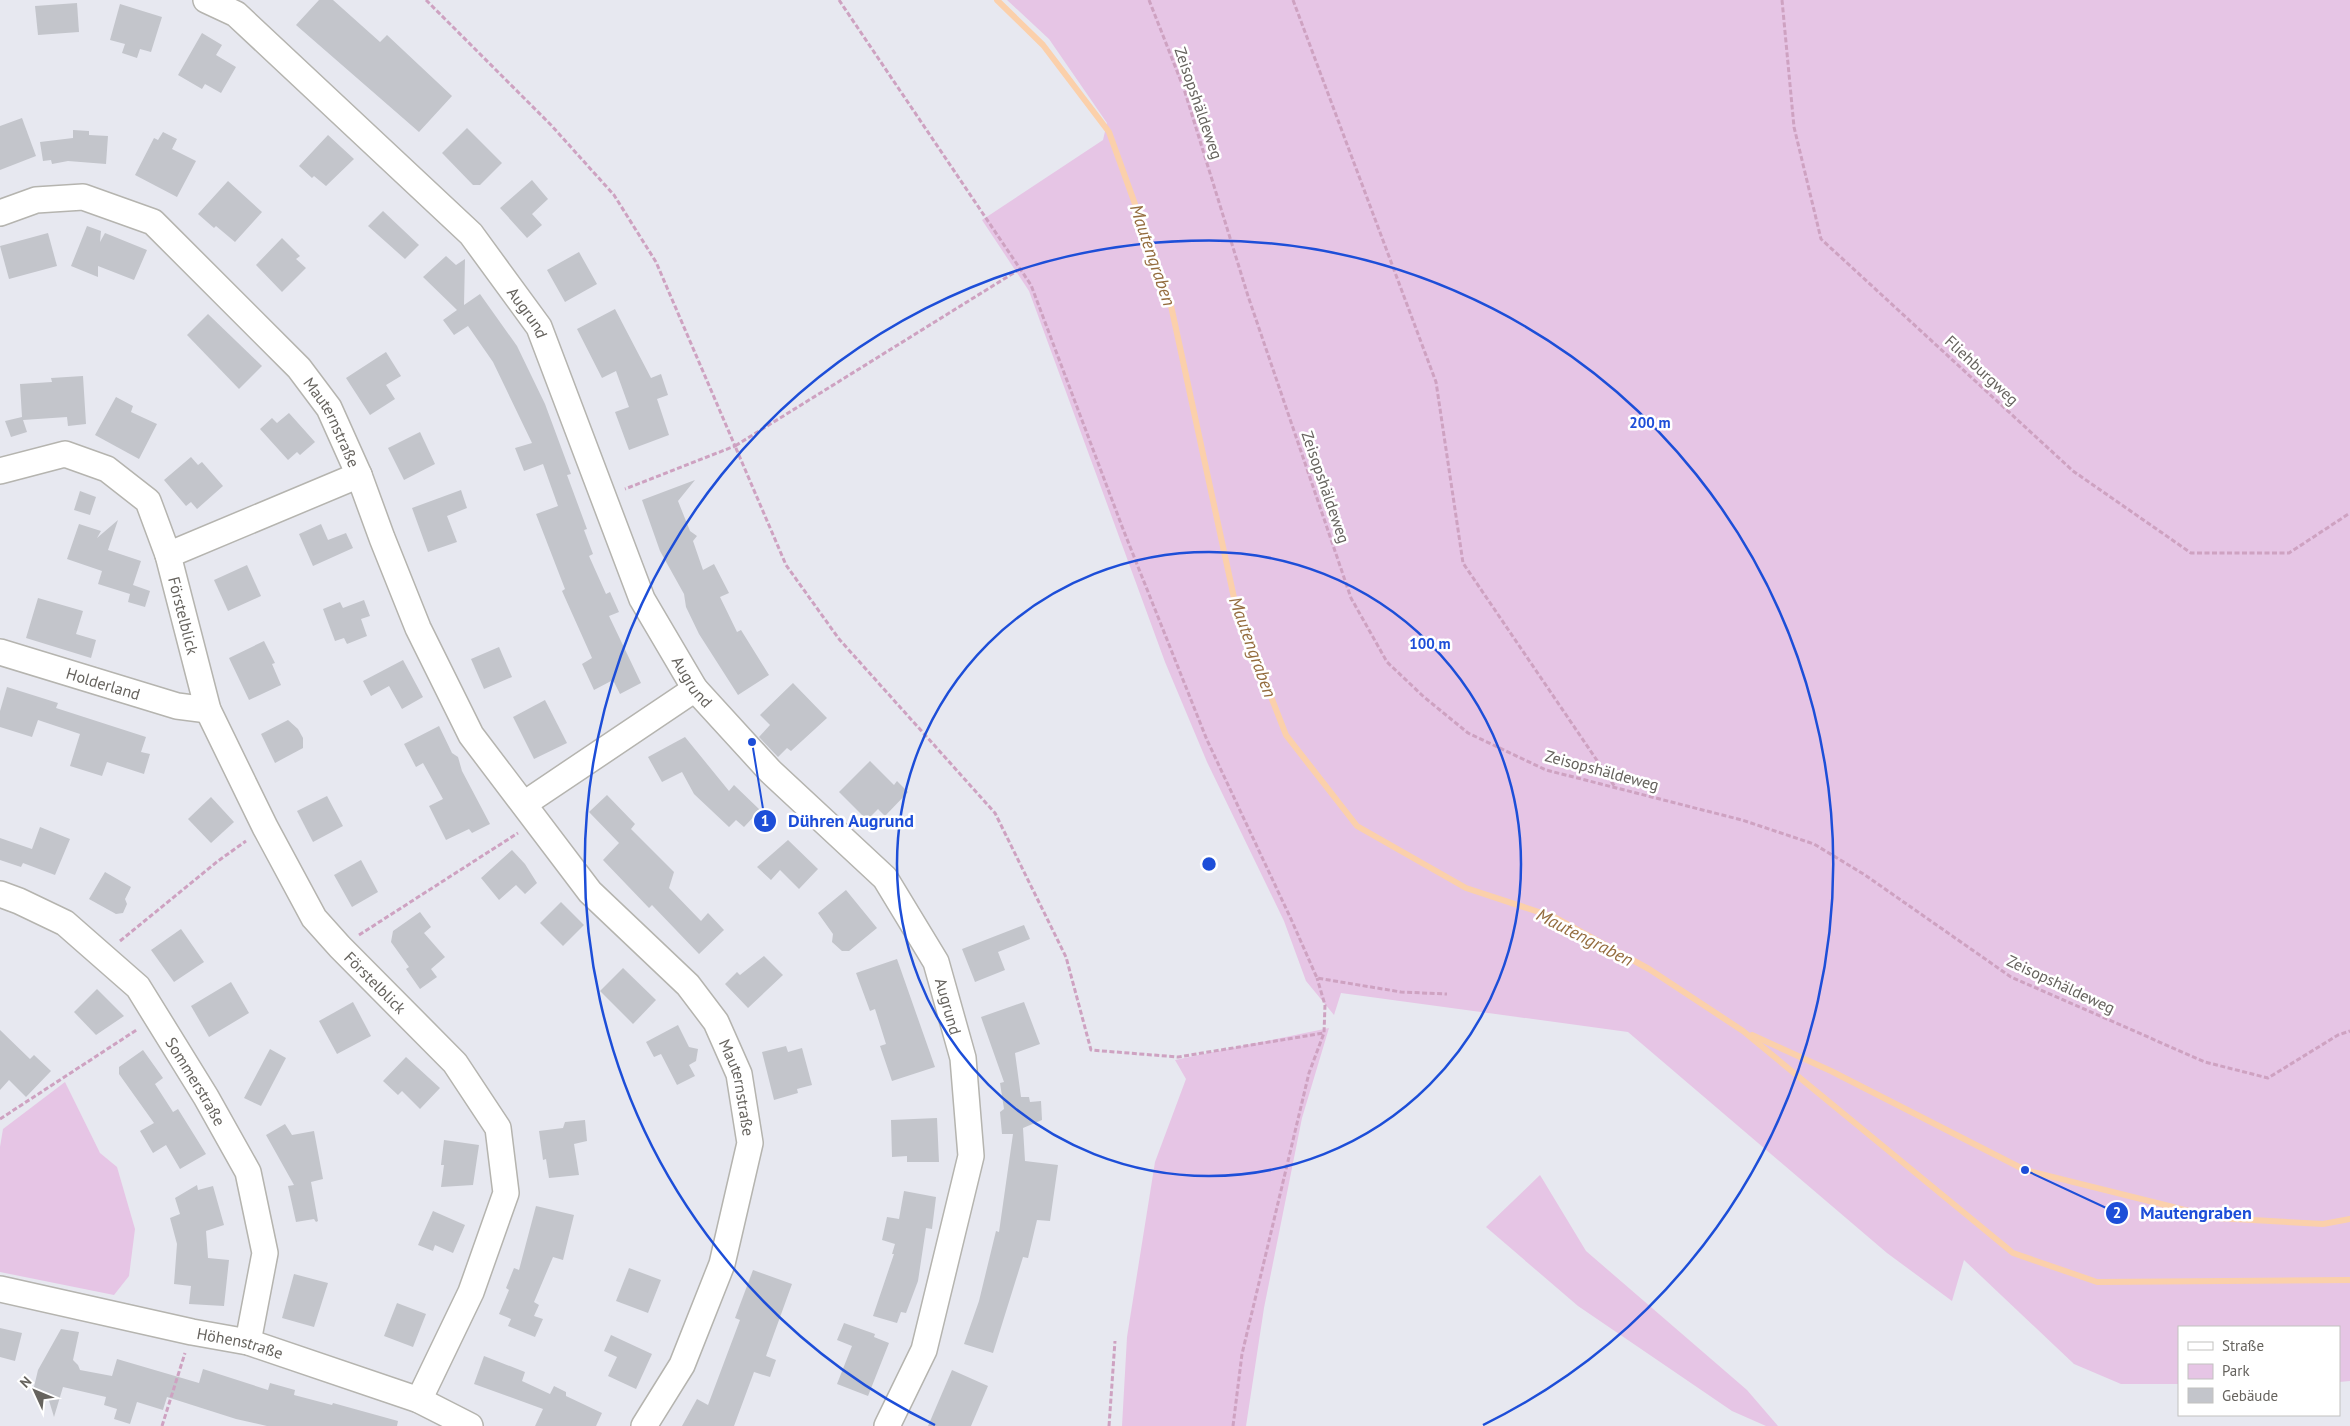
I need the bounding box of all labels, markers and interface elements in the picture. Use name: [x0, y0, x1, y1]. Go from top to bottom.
street label: Zeisopshäldeweg: [1170, 44, 1228, 162]
water label: Mautengraben: [1125, 201, 1181, 309]
street label: Augrund: [503, 283, 552, 341]
street label: Fliehburgweg: [1941, 331, 2023, 409]
street label: Mauternstraße: [299, 373, 364, 470]
text: 200 m: [1629, 413, 1671, 432]
street label: Zeisopshäldeweg: [1297, 428, 1355, 546]
street label: Förstelblick: [164, 575, 203, 657]
water label: Mautengraben: [1224, 593, 1282, 701]
text: 100 m: [1409, 634, 1451, 653]
street label: Augrund: [668, 652, 717, 712]
street label: Holderland: [64, 663, 143, 704]
street label: Zeisopshäldeweg: [1543, 745, 1661, 795]
callout: Dühren Augrund: [752, 804, 924, 837]
text: Dühren Augrund: [788, 809, 914, 832]
text: 1: [761, 811, 769, 830]
centre of rings: [1200, 855, 1218, 873]
water label: Mautengraben: [1533, 903, 1637, 971]
street label: Förstelblick: [340, 947, 411, 1018]
street label: Zeisopshäldeweg: [2004, 950, 2118, 1018]
street label: Augrund: [931, 976, 966, 1037]
street label: Sommerstraße: [161, 1033, 230, 1129]
street label: Mauternstraße: [715, 1036, 759, 1137]
callout: Mautengraben: [2105, 1196, 2261, 1229]
text: Mautengraben: [2140, 1201, 2252, 1224]
text: 2: [2113, 1203, 2121, 1222]
street label: Höhenstraße: [195, 1323, 286, 1363]
legend: [2178, 1326, 2340, 1416]
text: Straße: [2222, 1336, 2264, 1355]
text: Park: [2222, 1361, 2250, 1380]
north arrow: [10, 1366, 60, 1416]
text: N: [16, 1372, 35, 1392]
text: Gebäude: [2222, 1386, 2278, 1405]

